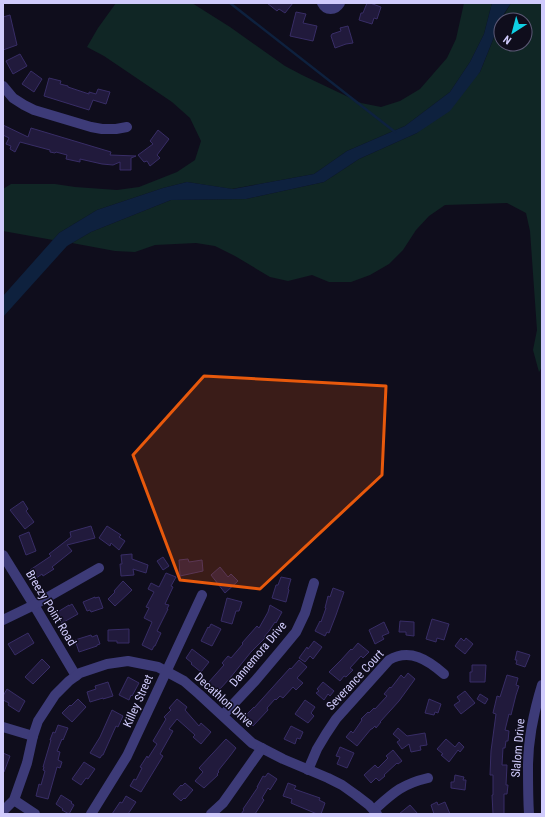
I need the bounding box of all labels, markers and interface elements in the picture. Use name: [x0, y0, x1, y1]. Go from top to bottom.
north arrow: [493, 12, 533, 52]
text: N: [501, 32, 514, 47]
street label: Breezy Point Road: [23, 568, 79, 648]
street label: Dannemora Drive: [227, 618, 290, 689]
street label: Severance Court: [323, 647, 387, 713]
street label: Decathlon Drive: [192, 670, 257, 730]
street label: Killey Street: [120, 672, 156, 730]
street label: Slalom Drive: [508, 718, 528, 778]

